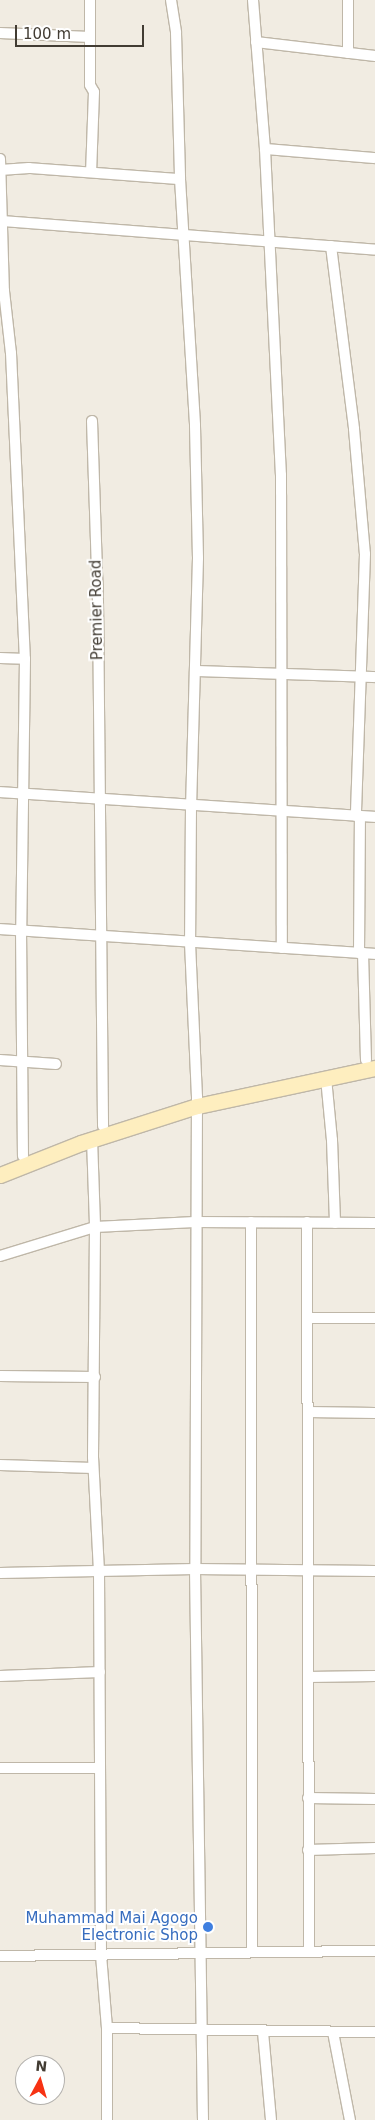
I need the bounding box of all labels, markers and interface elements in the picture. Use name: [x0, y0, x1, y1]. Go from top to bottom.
scale bar: [18, 15, 146, 47]
text: 100 m: [23, 25, 71, 43]
street label: Premier Road: [87, 560, 107, 660]
place label: Muhammad Mai Agogo Electronic Shop: [25, 1909, 198, 1944]
marker: Muhammad Mai Agogo Electronic Shop: [202, 1921, 214, 1933]
north arrow: [15, 2055, 65, 2105]
text: N: [35, 2058, 48, 2075]

